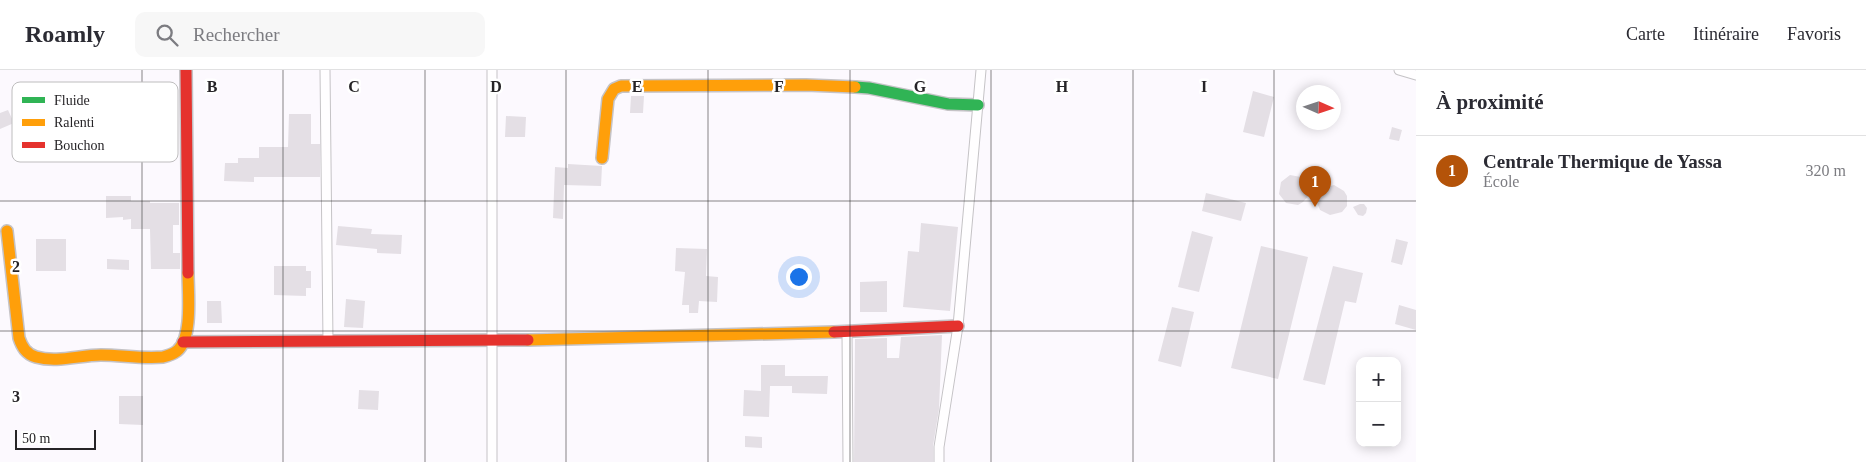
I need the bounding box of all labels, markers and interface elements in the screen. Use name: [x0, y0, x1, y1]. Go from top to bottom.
search box: [135, 12, 485, 57]
text: Roamly: [25, 21, 105, 47]
icon: search: [153, 21, 181, 49]
text: Rechercher: [193, 24, 280, 45]
text: Carte: [1626, 24, 1665, 44]
text: Itinéraire: [1693, 24, 1759, 44]
text: Favoris: [1787, 24, 1841, 44]
text: B: [207, 78, 218, 95]
text: C: [348, 78, 360, 95]
text: D: [490, 78, 502, 95]
text: E: [632, 78, 642, 95]
text: F: [774, 78, 784, 95]
text: G: [914, 78, 927, 95]
text: H: [1056, 78, 1069, 95]
text: I: [1201, 78, 1207, 95]
legend: [12, 82, 178, 162]
north arrow: [1296, 85, 1341, 130]
text: À proximité: [1436, 90, 1544, 114]
text: Fluide: [54, 93, 90, 108]
text: Ralenti: [54, 115, 95, 130]
text: Bouchon: [54, 138, 105, 153]
text: Centrale Thermique de Yassa: [1483, 151, 1722, 172]
text: 1: [1448, 162, 1456, 179]
text: 320 m: [1806, 162, 1846, 179]
pin: 1: [1299, 166, 1331, 207]
text: École: [1483, 173, 1519, 190]
text: 2: [12, 258, 20, 275]
your location: [786, 264, 812, 290]
map controls: [1356, 357, 1401, 447]
button: +: [1356, 357, 1401, 402]
text: 3: [12, 388, 20, 405]
button: −: [1356, 402, 1401, 447]
scale bar: [15, 427, 96, 450]
text: 50 m: [22, 431, 50, 446]

